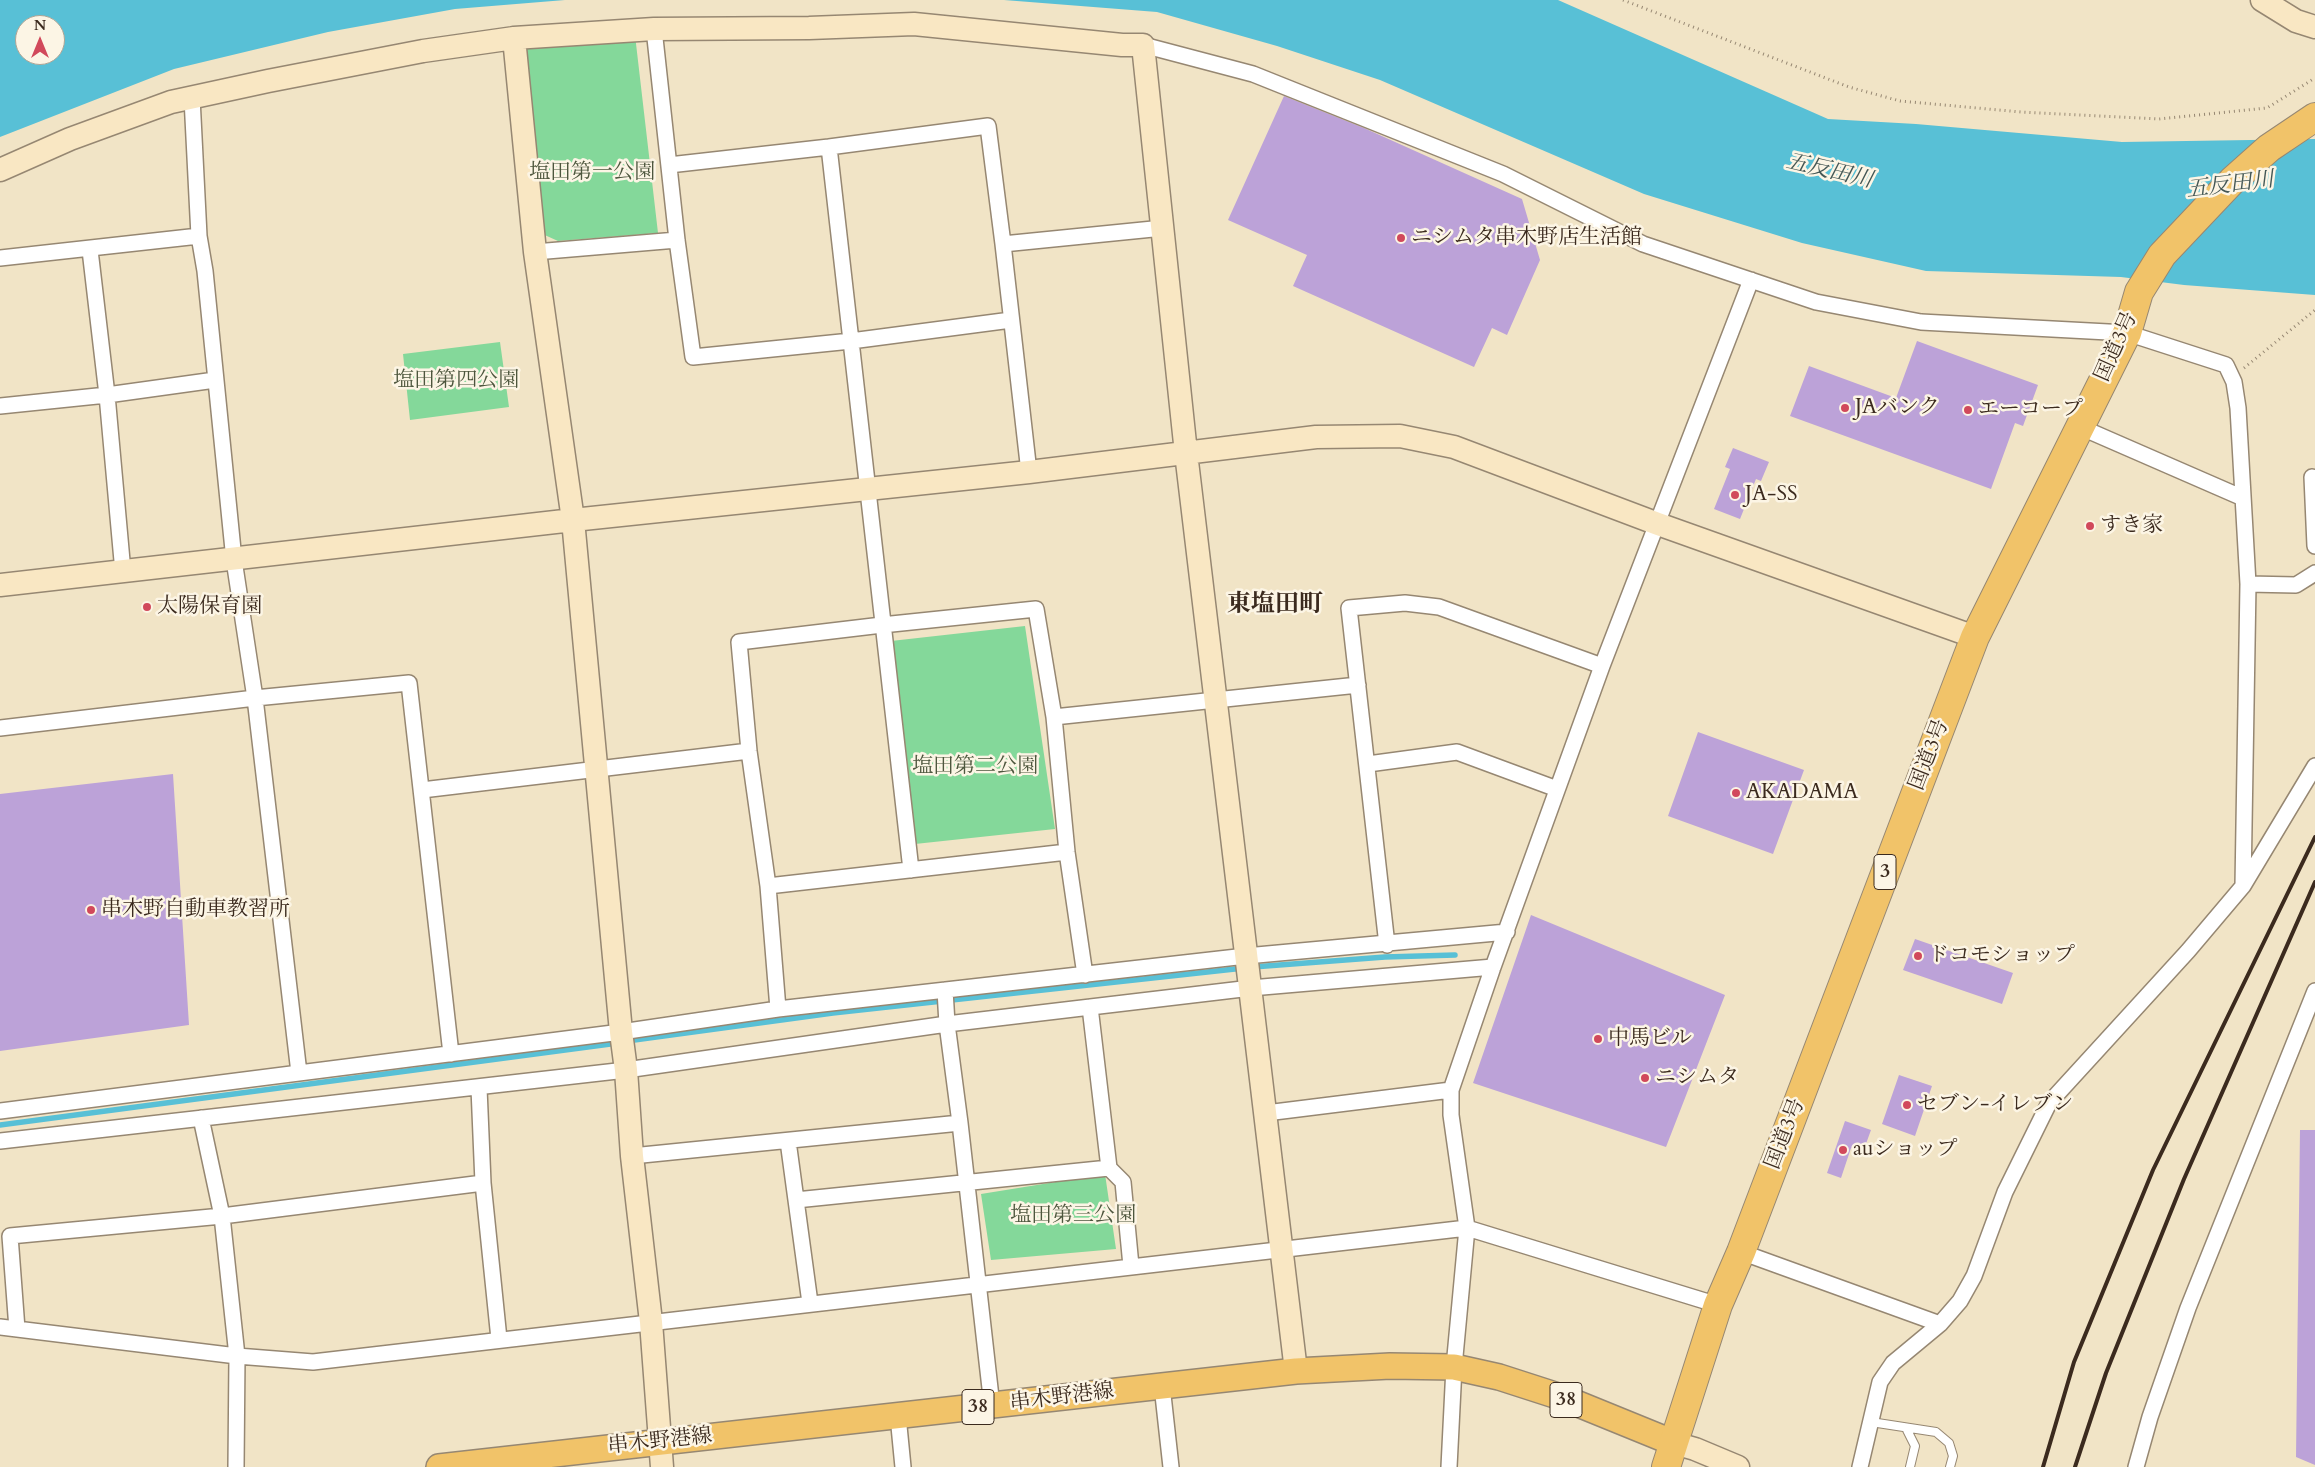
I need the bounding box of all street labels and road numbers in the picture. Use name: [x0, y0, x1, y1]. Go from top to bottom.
street label: 国道3号: [2090, 308, 2144, 386]
street label: 国道3号: [1905, 716, 1955, 794]
road number: 3: [1874, 854, 1896, 890]
street label: 国道3号: [1761, 1095, 1811, 1173]
street label: 串木野港線: [1008, 1379, 1116, 1417]
road number: 38: [1550, 1382, 1582, 1418]
road number: 38: [962, 1390, 994, 1424]
street label: 串木野港線: [606, 1424, 714, 1460]

